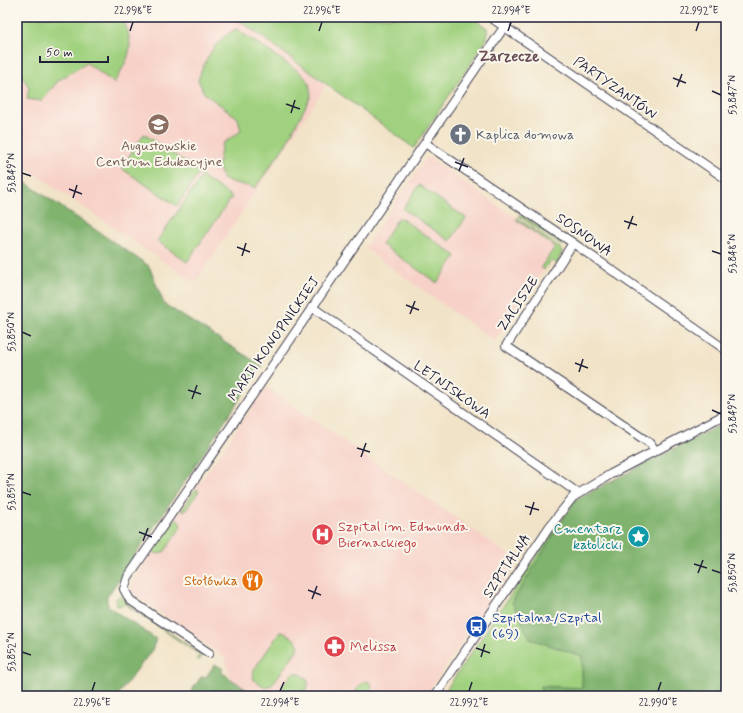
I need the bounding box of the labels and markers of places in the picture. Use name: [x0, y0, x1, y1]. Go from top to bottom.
school or university icon: Augustowskie Centrum Edukacyjne: [146, 111, 172, 137]
church icon: Kaplica domowa: [448, 122, 474, 148]
place label: Kaplica domowa: [476, 126, 574, 144]
place label: Augustowskie Centrum Edukacyjne: [96, 137, 222, 171]
place label: Szpital im. Edmunda Biernackiego: [338, 518, 469, 553]
place label: Cmentarz katolicki: [554, 520, 622, 554]
hospital icon: Szpital im. Edmunda Biernackiego: [309, 522, 335, 548]
place icon: Cmentarz katolicki: [625, 524, 651, 550]
restaurant icon: Stołówka: [240, 568, 266, 594]
place label: Stołówka: [184, 572, 238, 590]
place label: Szpitalna/Szpital (69): [492, 609, 602, 643]
bus stop icon: Szpitalna/Szpital (69): [463, 613, 489, 639]
pharmacy icon: Melissa: [322, 634, 348, 660]
place label: Melissa: [350, 638, 397, 656]

